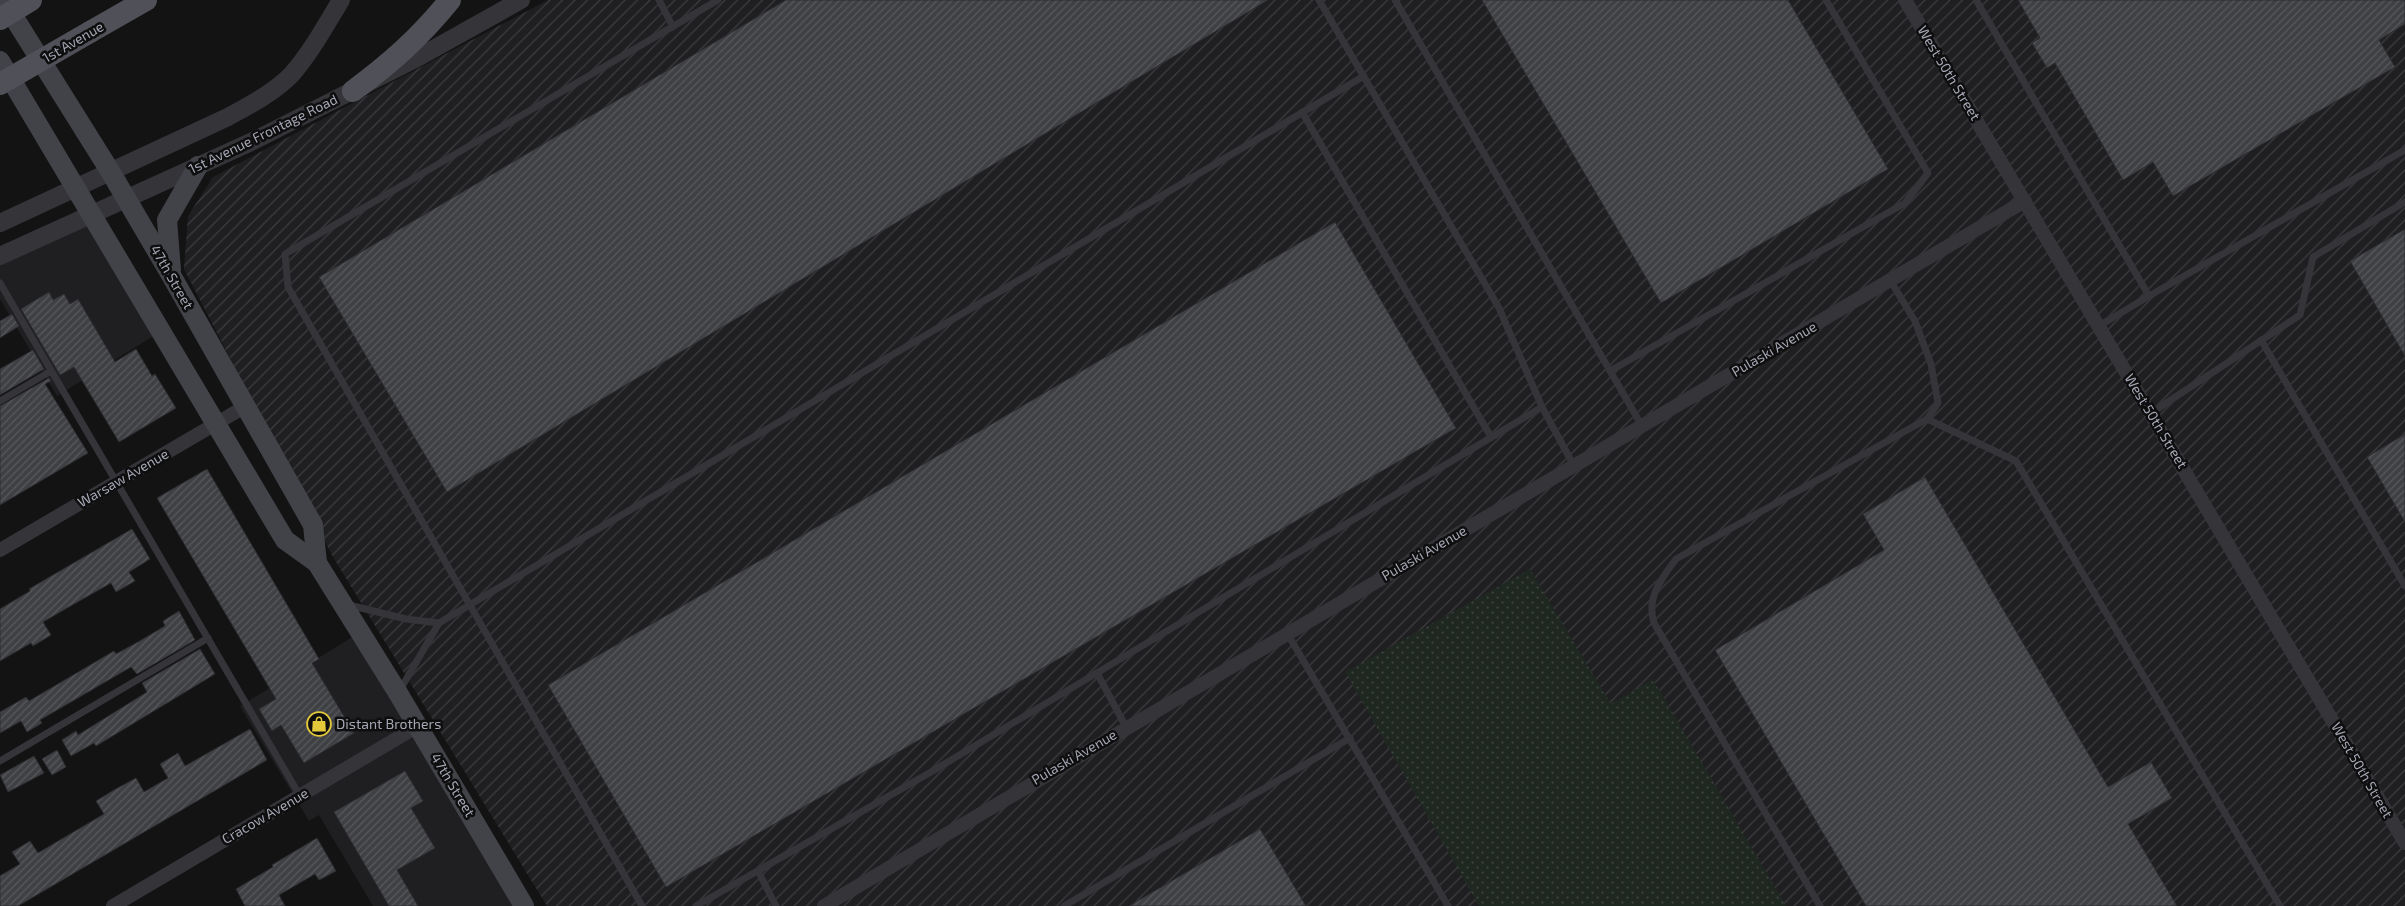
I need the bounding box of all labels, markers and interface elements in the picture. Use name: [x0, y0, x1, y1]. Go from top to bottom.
street label: 1st Avenue: [39, 17, 106, 66]
street label: West 50th Street: [1914, 22, 1984, 123]
street label: 1st Avenue Frontage Road: [186, 90, 340, 177]
street label: 47th Street: [147, 242, 198, 312]
street label: Pulaski Avenue: [1728, 317, 1819, 380]
street label: West 50th Street: [2121, 370, 2191, 471]
street label: Warsaw Avenue: [74, 445, 171, 510]
street label: Pulaski Avenue: [1378, 521, 1469, 584]
shop icon: Distant Brothers: [306, 711, 332, 737]
place label: Distant Brothers: [336, 715, 441, 732]
street label: West 50th Street: [2328, 719, 2397, 821]
street label: Pulaski Avenue: [1028, 725, 1119, 788]
street label: 47th Street: [428, 750, 479, 820]
street label: Cracow Avenue: [219, 784, 311, 847]

